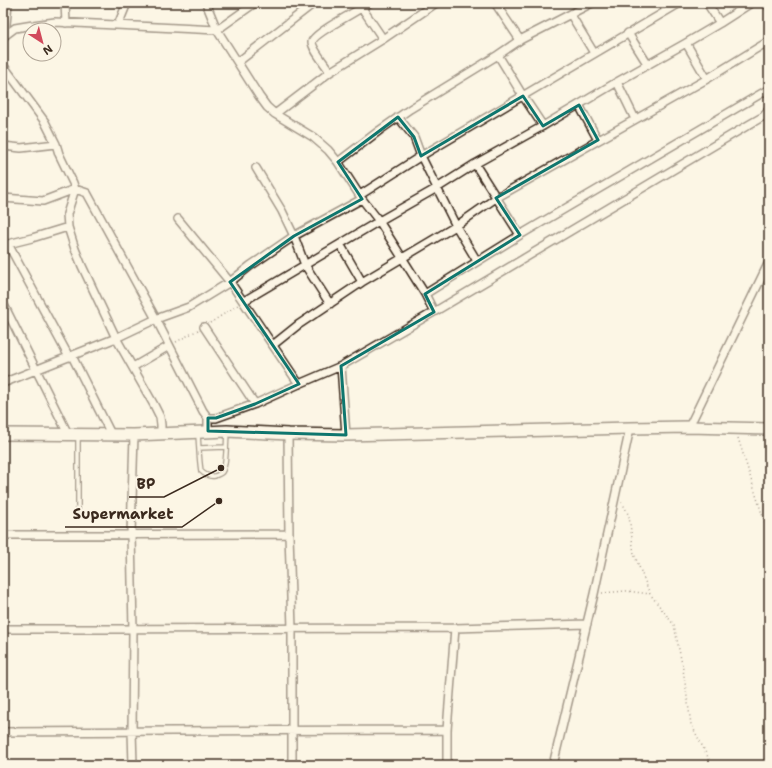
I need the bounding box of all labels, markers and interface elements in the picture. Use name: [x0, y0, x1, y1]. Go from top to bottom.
north arrow: [22, 22, 62, 62]
text: N: [39, 41, 56, 58]
callout: BP: [129, 470, 164, 497]
text: BP: [137, 474, 155, 494]
callout: Supermarket: [65, 500, 182, 527]
text: Supermarket: [73, 504, 173, 524]

